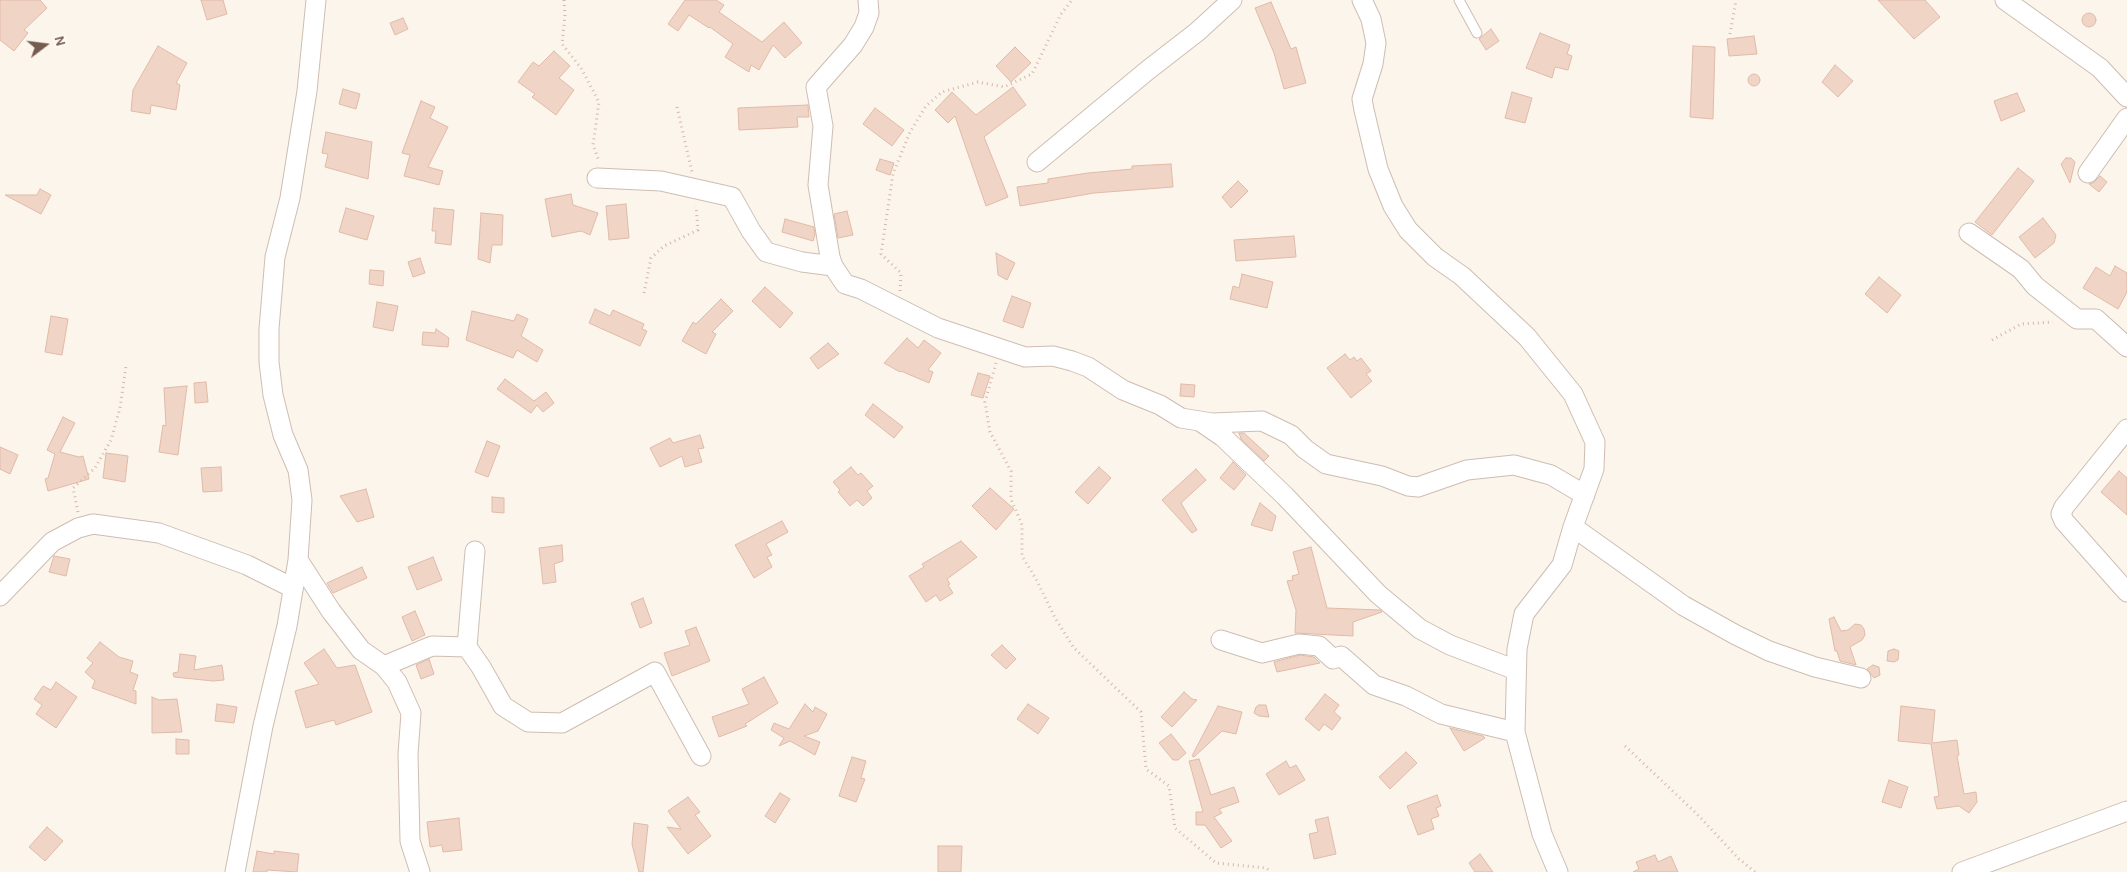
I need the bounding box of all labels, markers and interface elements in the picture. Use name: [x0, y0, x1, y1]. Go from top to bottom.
north arrow: [20, 20, 70, 70]
text: N: [50, 34, 69, 48]

